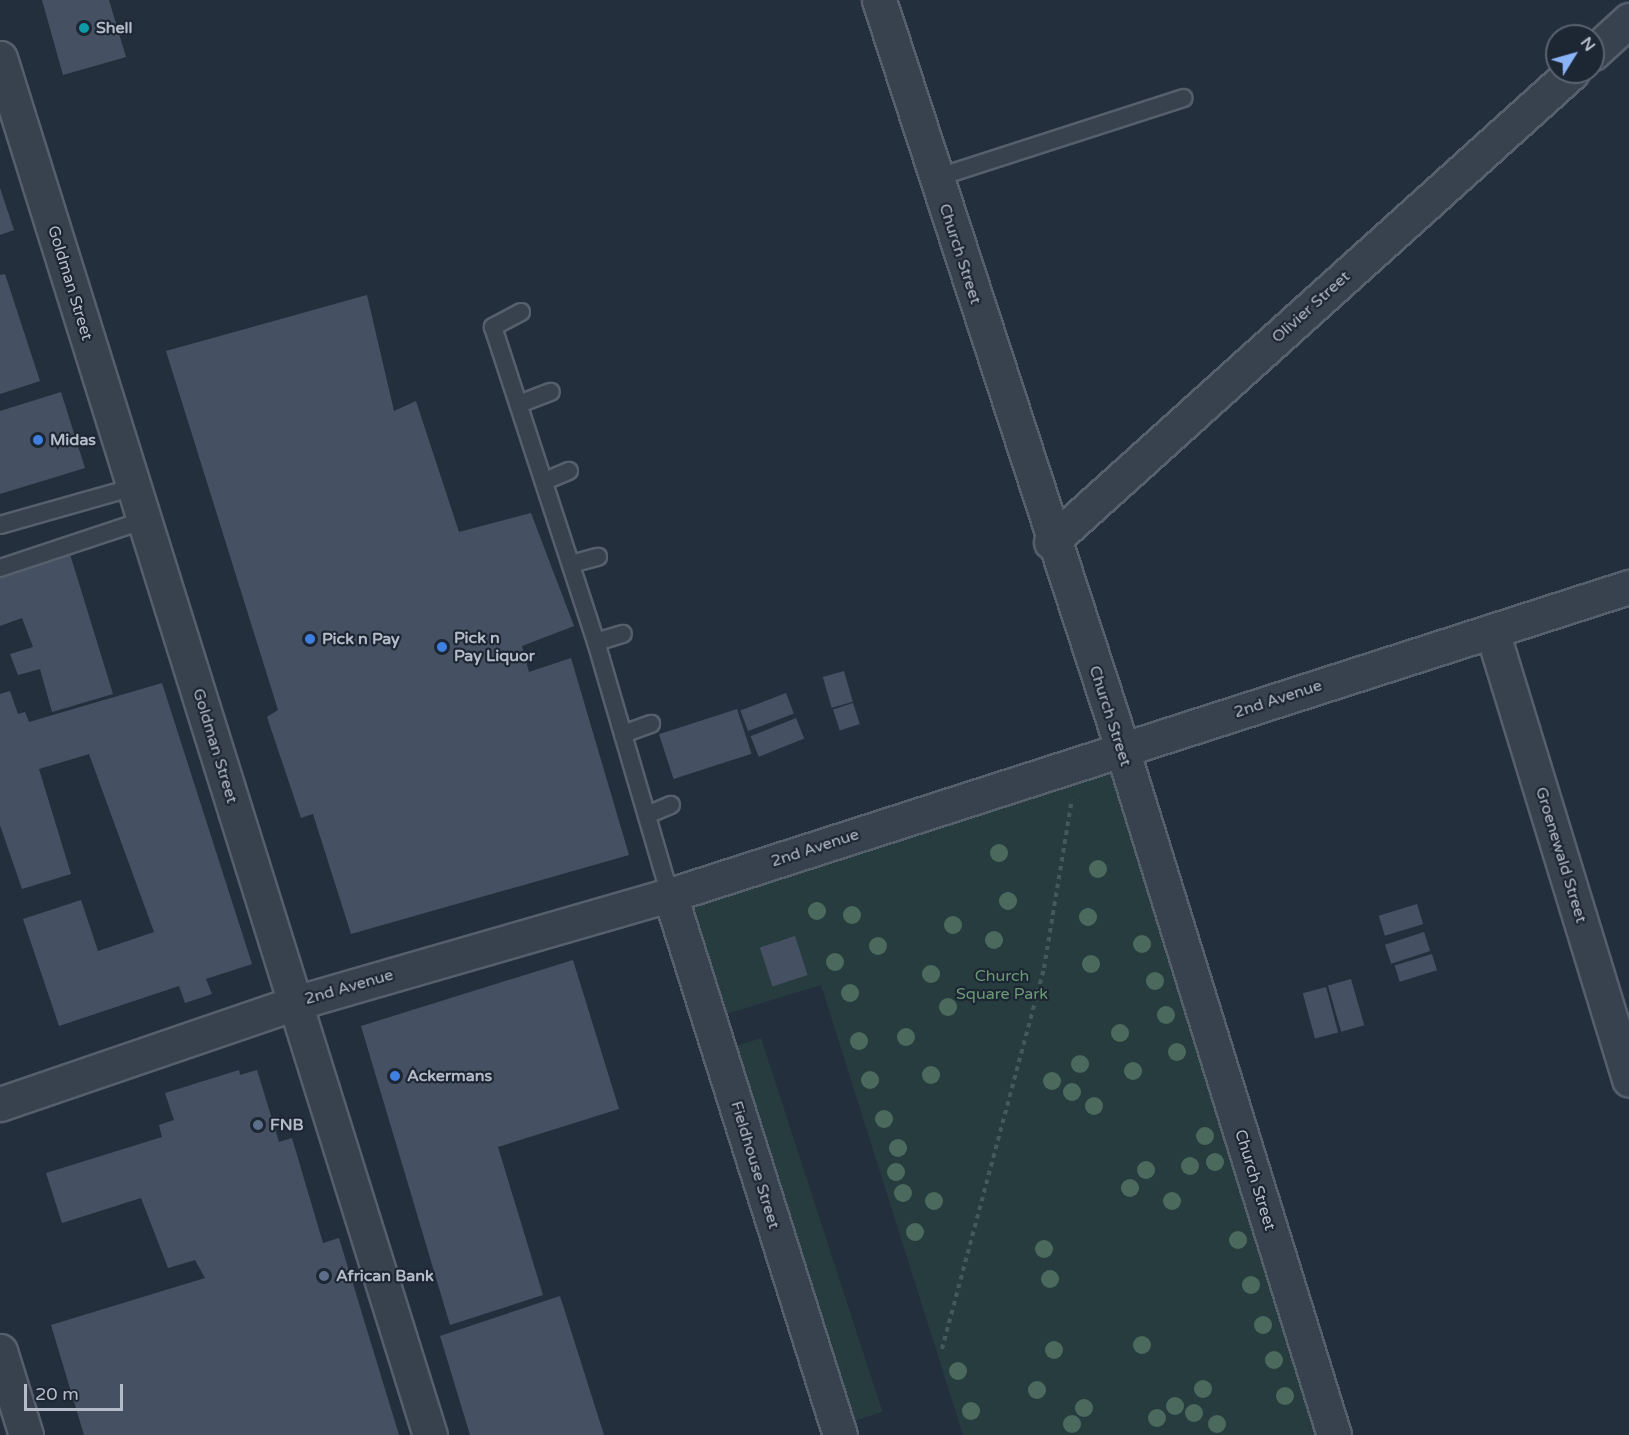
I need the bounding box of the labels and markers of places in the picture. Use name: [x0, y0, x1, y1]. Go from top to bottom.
place label: Shell: [96, 18, 132, 38]
marker: Shell: [77, 21, 91, 35]
place label: Midas: [50, 430, 96, 450]
marker: Midas: [31, 433, 45, 447]
place label: Pick n Pay Liquor: [454, 628, 535, 666]
place label: Pick n Pay: [322, 629, 400, 649]
marker: Pick n Pay: [303, 632, 317, 646]
marker: Pick n Pay Liquor: [435, 640, 449, 654]
place label: Ackermans: [407, 1066, 492, 1086]
marker: Ackermans: [388, 1069, 402, 1083]
place label: FNB: [270, 1115, 304, 1135]
marker: FNB: [251, 1118, 265, 1132]
place label: African Bank: [336, 1266, 434, 1286]
marker: African Bank: [317, 1269, 331, 1283]

